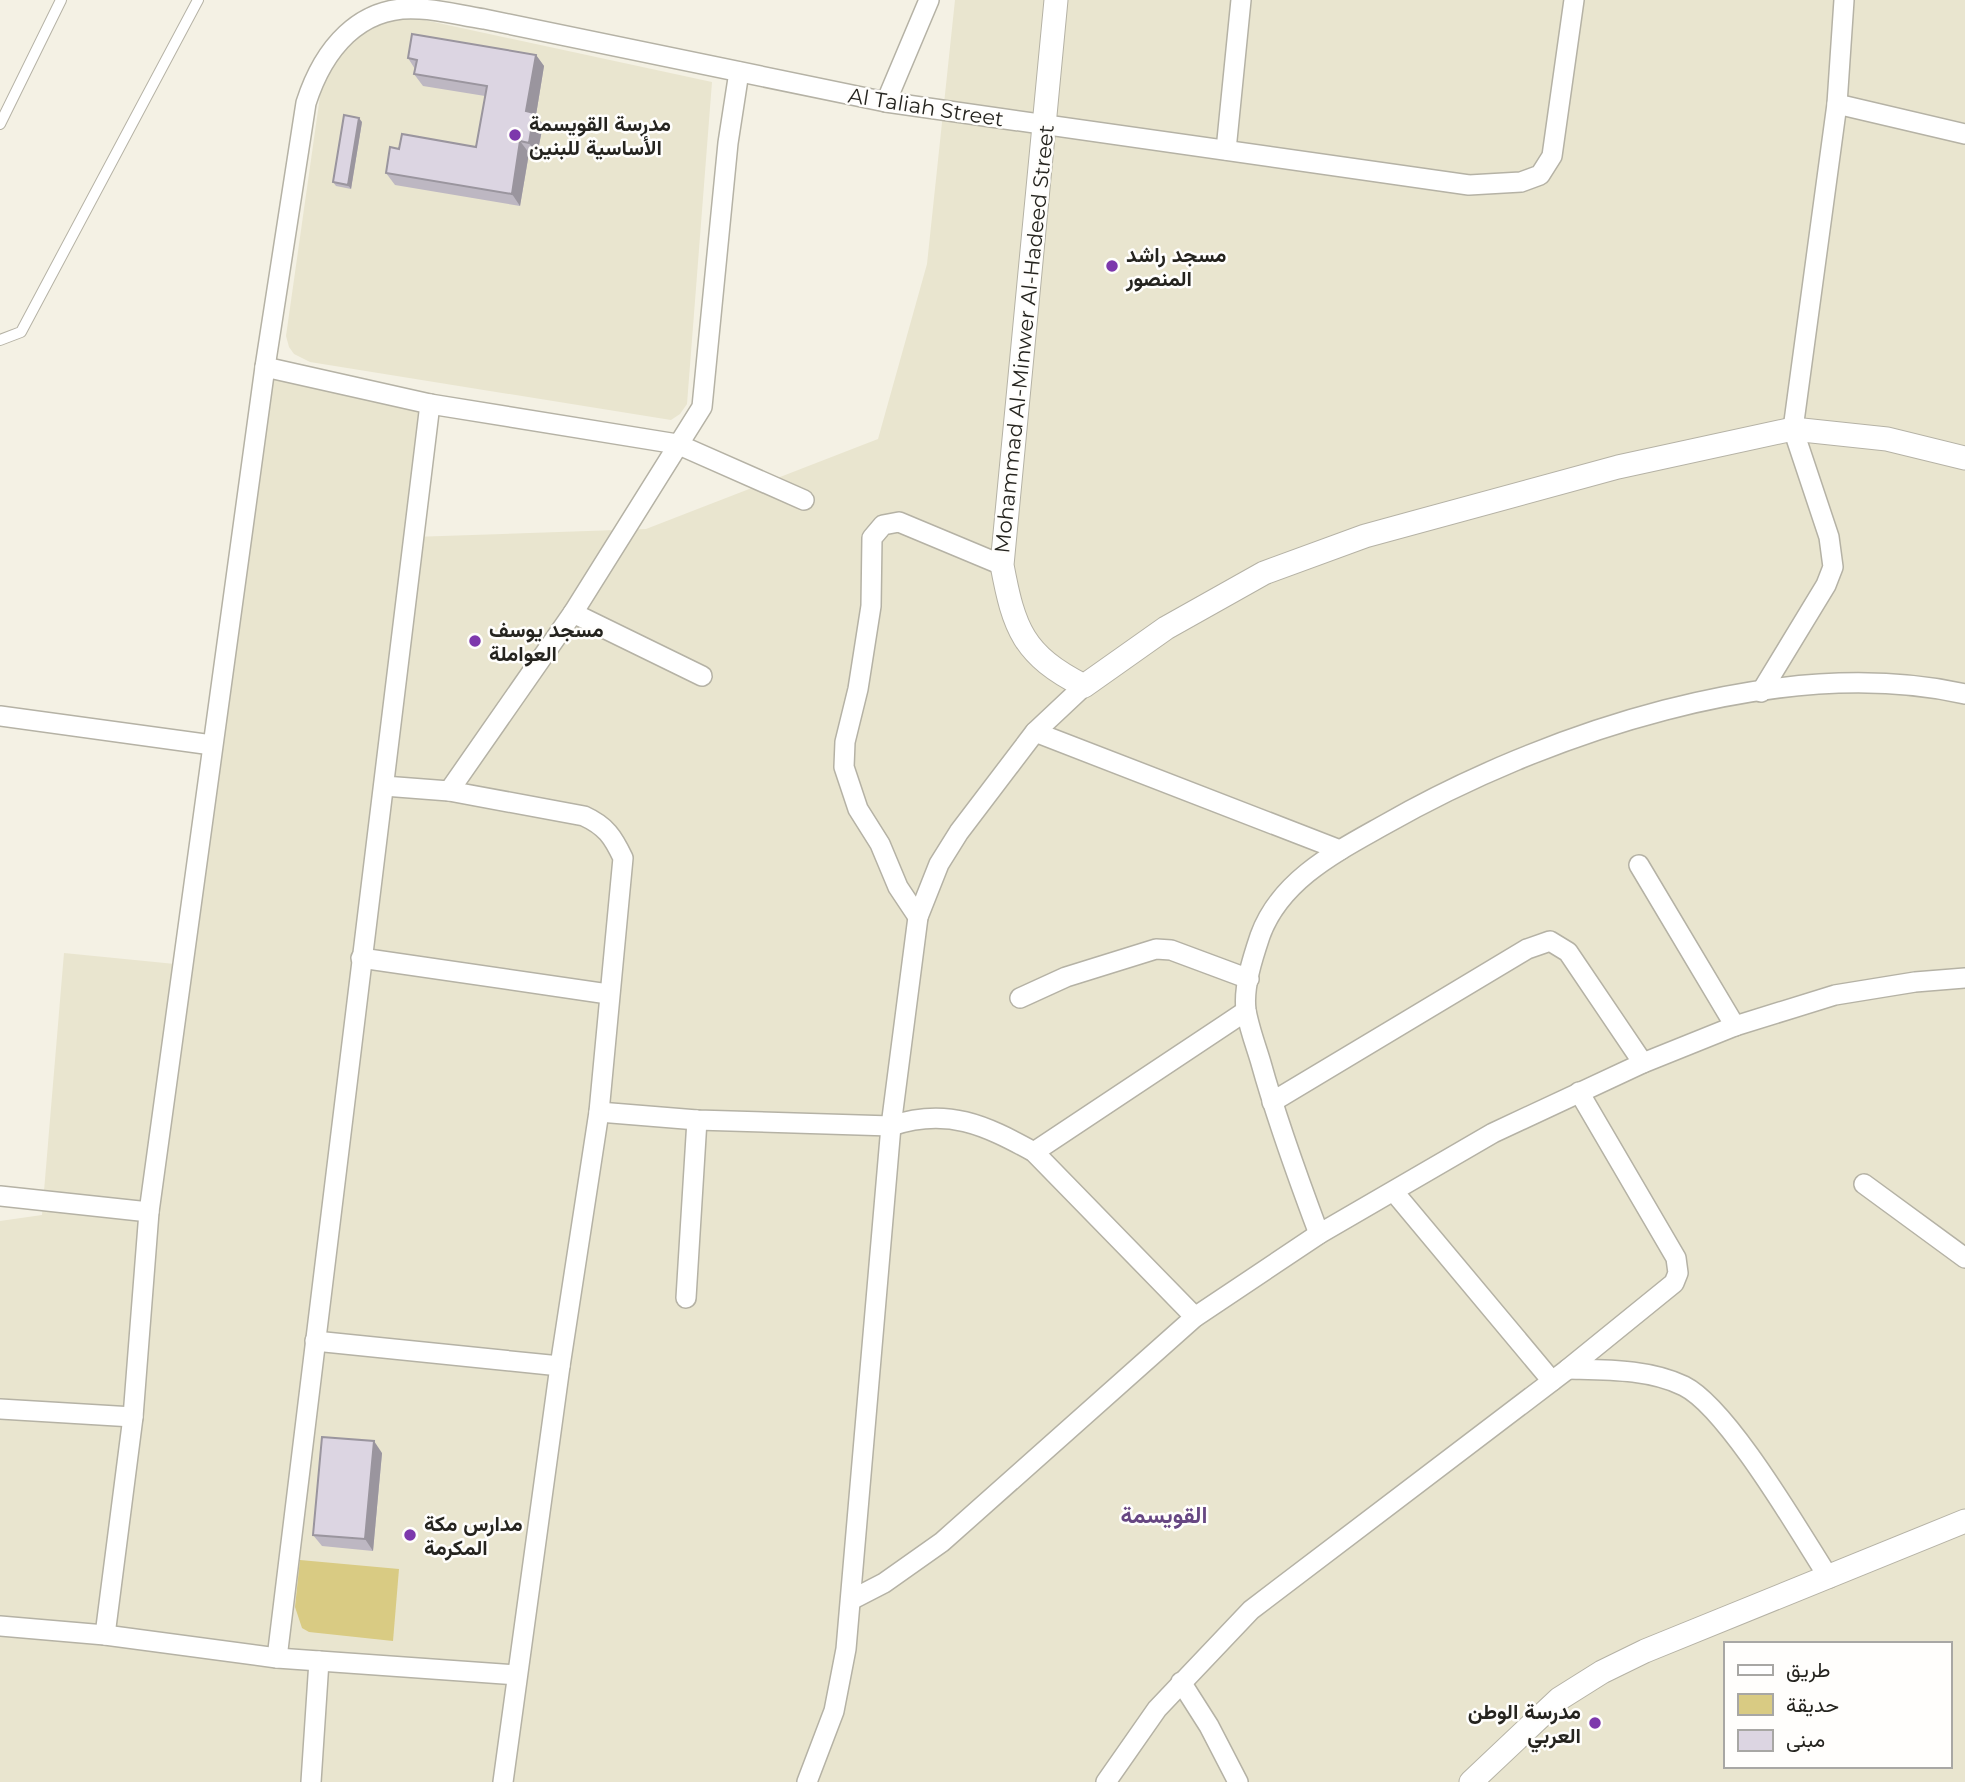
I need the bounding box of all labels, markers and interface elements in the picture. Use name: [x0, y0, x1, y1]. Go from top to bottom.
street label: Al Taliah Street: [847, 82, 1005, 132]
place label: مدرسة القويسمة الأساسية للبنين: [529, 111, 671, 160]
street label: Mohammad Al-Minwer Al-Hadeed Street: [989, 124, 1059, 554]
marker: مدرسة القويسمة الأساسية للبنين: [507, 127, 523, 143]
place label: مسجد راشد المنصور: [1125, 242, 1227, 292]
marker: مسجد راشد المنصور: [1104, 258, 1120, 274]
place label: مسجد يوسف العواملة: [489, 617, 604, 667]
marker: مسجد يوسف العواملة: [467, 633, 483, 649]
district label: القويسمة: [1121, 1501, 1207, 1530]
place label: مدارس مكة المكرمة: [424, 1511, 523, 1561]
marker: مدارس مكة المكرمة: [402, 1527, 418, 1543]
legend: [1724, 1642, 1951, 1768]
text: طريق: [1786, 1657, 1831, 1683]
text: حديقة: [1786, 1692, 1839, 1717]
place label: مدرسة الوطن العربي: [1468, 1699, 1581, 1753]
marker: مدرسة الوطن العربي: [1587, 1715, 1603, 1731]
text: مبنى: [1786, 1727, 1825, 1752]

